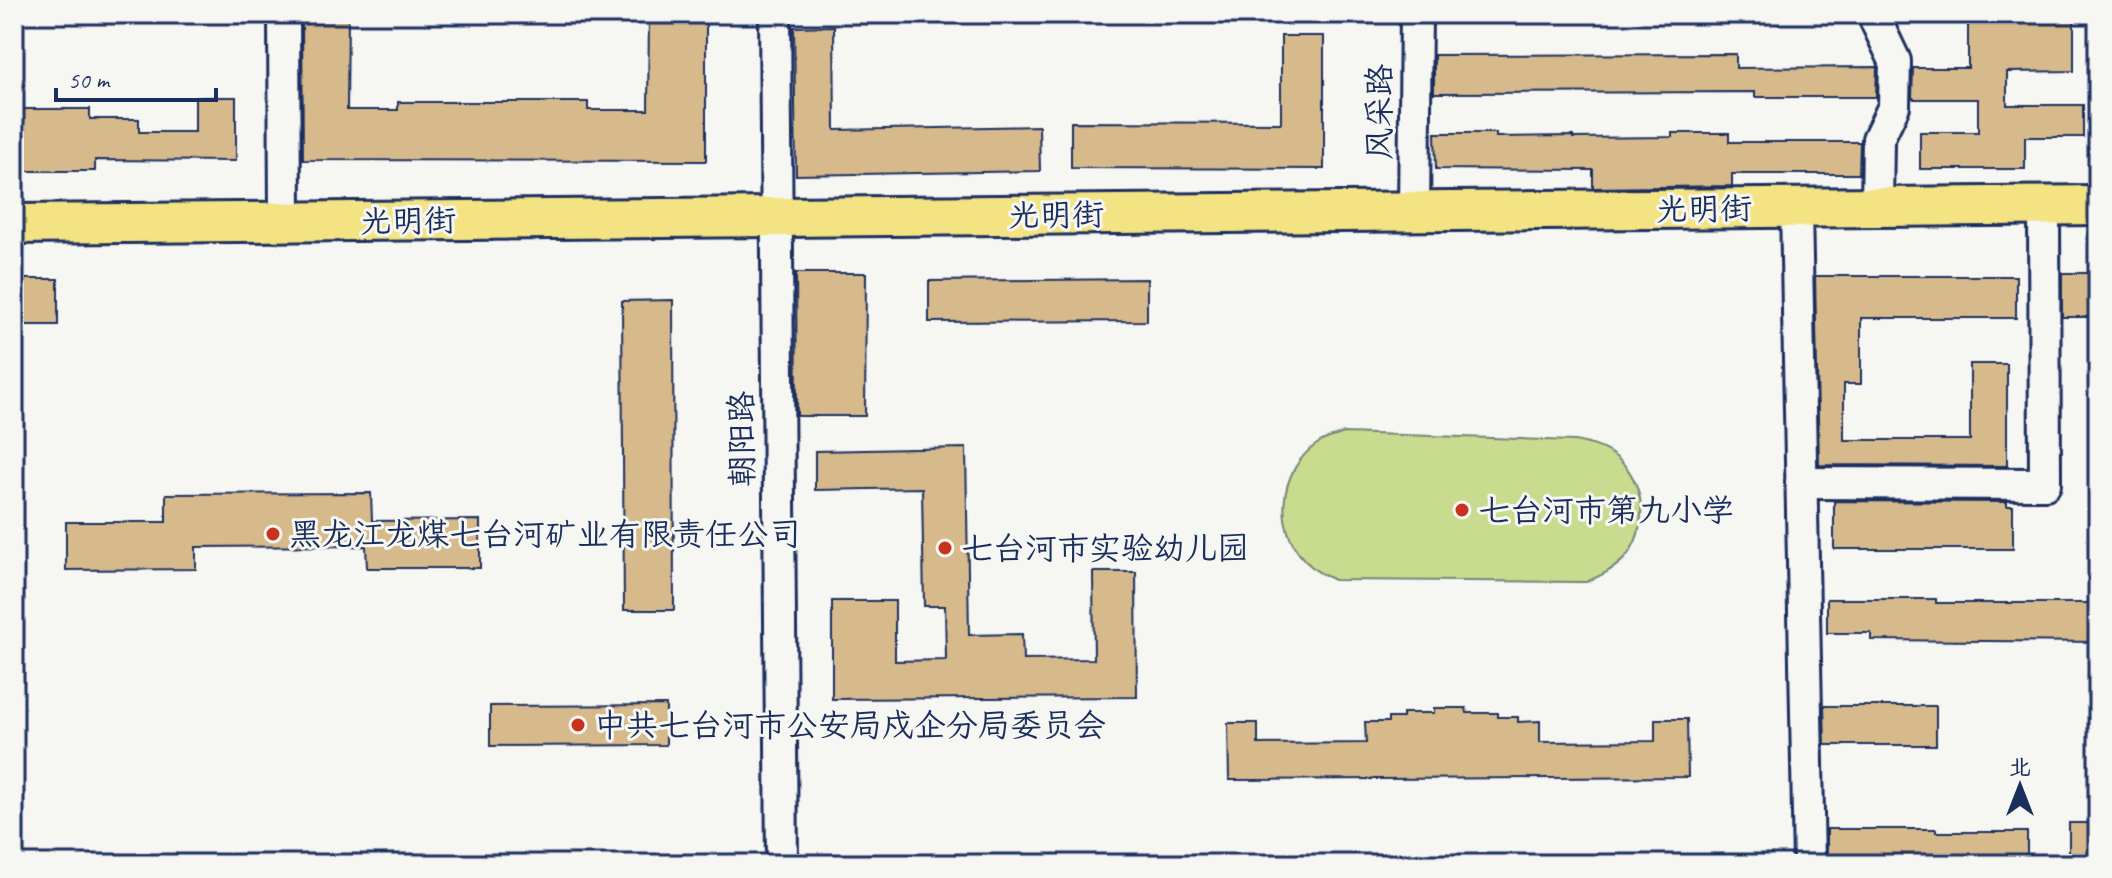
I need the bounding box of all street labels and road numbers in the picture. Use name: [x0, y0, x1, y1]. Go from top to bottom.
street label: 风采路: [1359, 64, 1400, 160]
street label: 光明街: [1656, 188, 1752, 230]
street label: 光明街: [1008, 194, 1104, 236]
street label: 光明街: [360, 200, 456, 242]
street label: 朝阳路: [721, 391, 763, 487]

